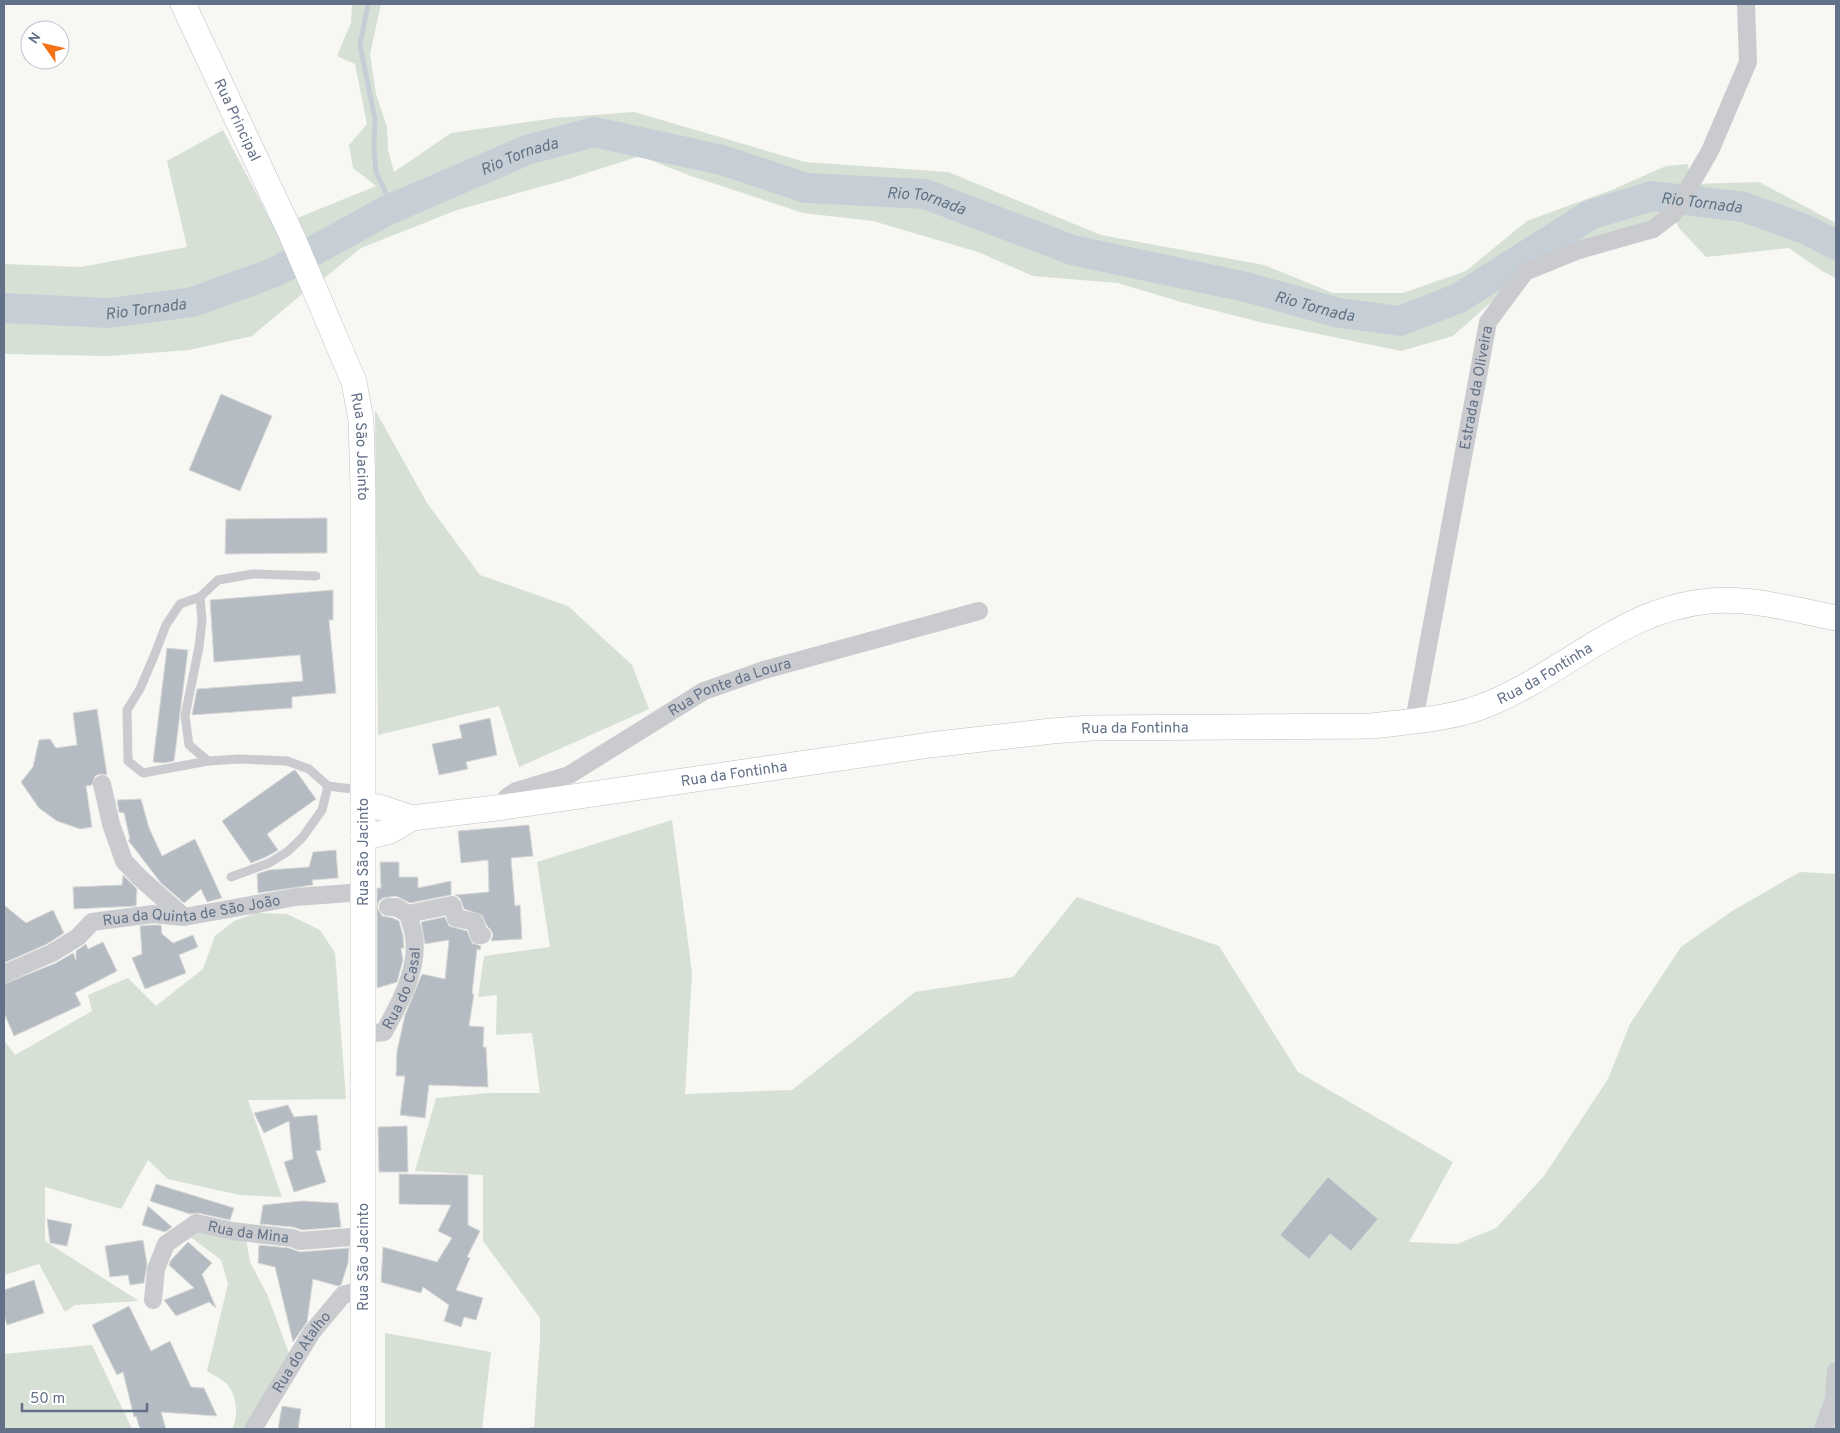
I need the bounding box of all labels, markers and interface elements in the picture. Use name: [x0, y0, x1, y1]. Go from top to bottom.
north arrow: [20, 20, 70, 70]
text: N: [26, 30, 45, 47]
street label: Rua Principal: [208, 76, 264, 165]
water label: Rio Tornada: [478, 134, 561, 181]
water label: Rio Tornada: [886, 184, 969, 221]
water label: Rio Tornada: [1660, 189, 1744, 219]
water label: Rio Tornada: [1272, 287, 1356, 327]
water label: Rio Tornada: [104, 295, 188, 325]
street label: Estrada da Oliveira: [1456, 324, 1498, 451]
street label: Rua São Jacinto: [345, 391, 371, 501]
street label: Rua da Fontinha: [1495, 639, 1597, 710]
street label: Rua Ponte da Loura: [665, 655, 794, 722]
street label: Rua da Fontinha: [1081, 719, 1189, 740]
street label: Rua da Fontinha: [680, 758, 789, 792]
street label: Rua São Jacinto: [355, 798, 374, 906]
street label: Rua da Quinta de São João: [102, 892, 282, 932]
street label: Rua do Casal: [379, 947, 426, 1033]
street label: Rua São Jacinto: [355, 1203, 374, 1311]
street label: Rua da Mina: [206, 1218, 290, 1249]
street label: Rua do Atalho: [269, 1308, 336, 1397]
scale bar: [22, 1380, 148, 1412]
text: 50 m: [30, 1390, 65, 1409]

